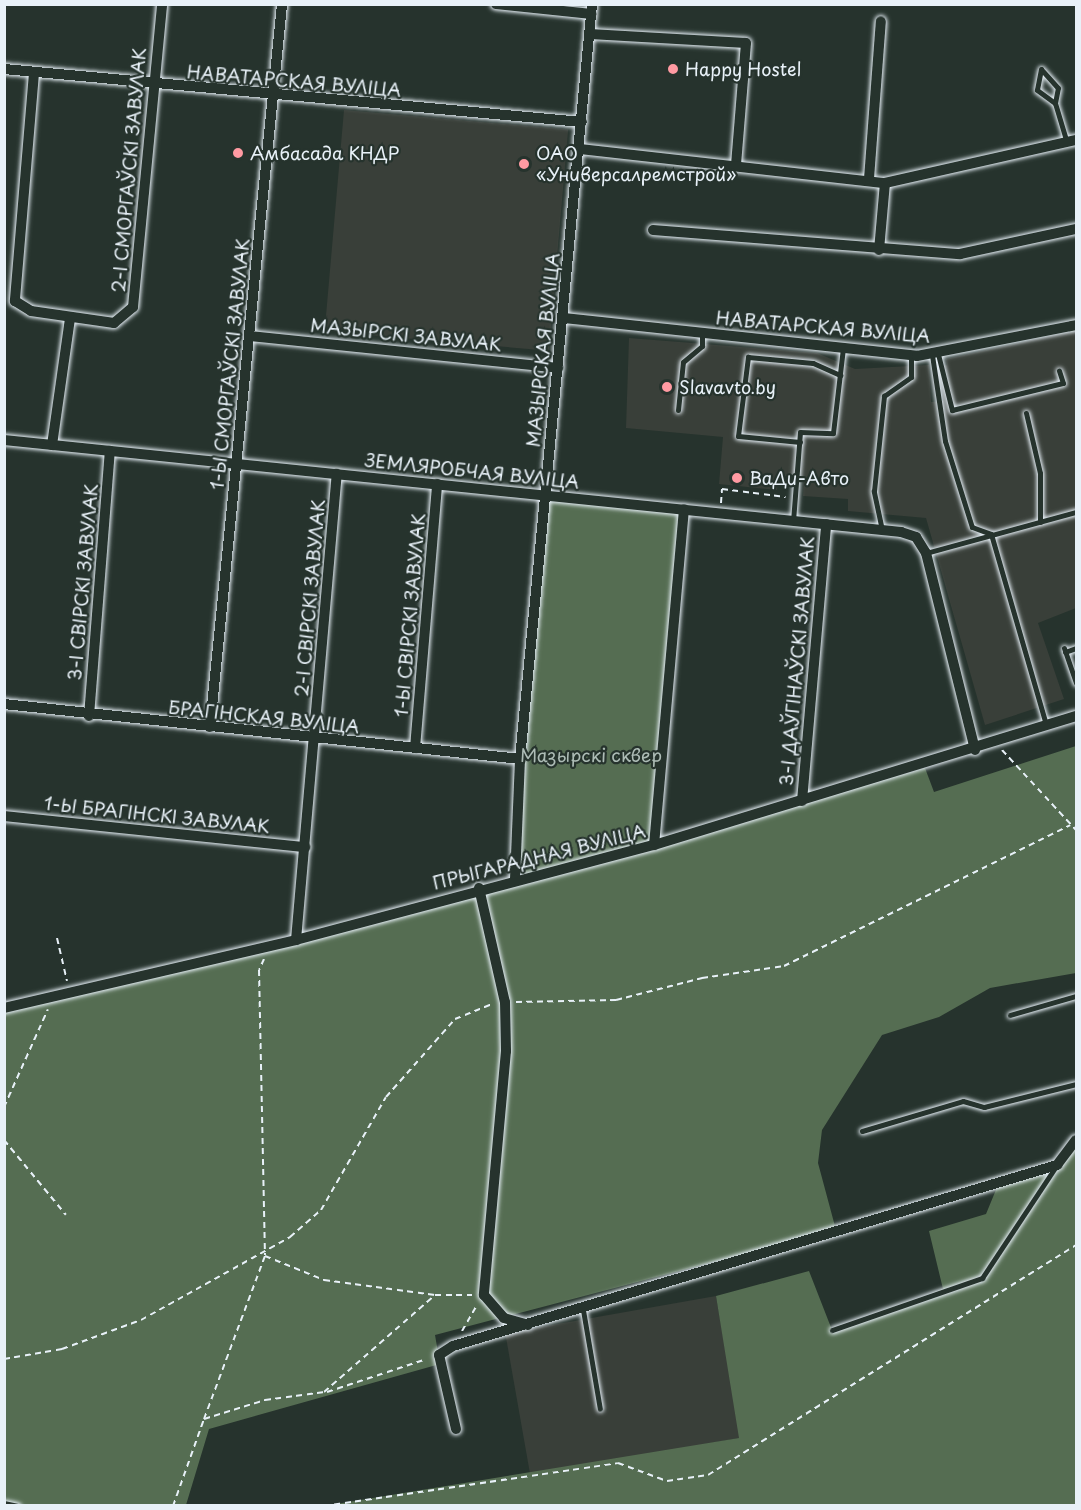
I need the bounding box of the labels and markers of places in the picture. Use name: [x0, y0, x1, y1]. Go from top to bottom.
place label: Happy Hostel: [685, 58, 802, 80]
marker: Happy Hostel: [666, 62, 680, 76]
place label: Амбасада КНДР: [250, 142, 400, 164]
place label: ОАО «Универсалремстрой»: [536, 143, 736, 186]
marker: Амбасада КНДР: [231, 146, 245, 160]
marker: ОАО «Универсалремстрой»: [517, 157, 531, 171]
place label: Slavavto.by: [679, 376, 776, 398]
marker: Slavavto.by: [660, 380, 674, 394]
place label: ВаДи-Авто: [749, 467, 849, 489]
marker: ВаДи-Авто: [730, 471, 744, 485]

